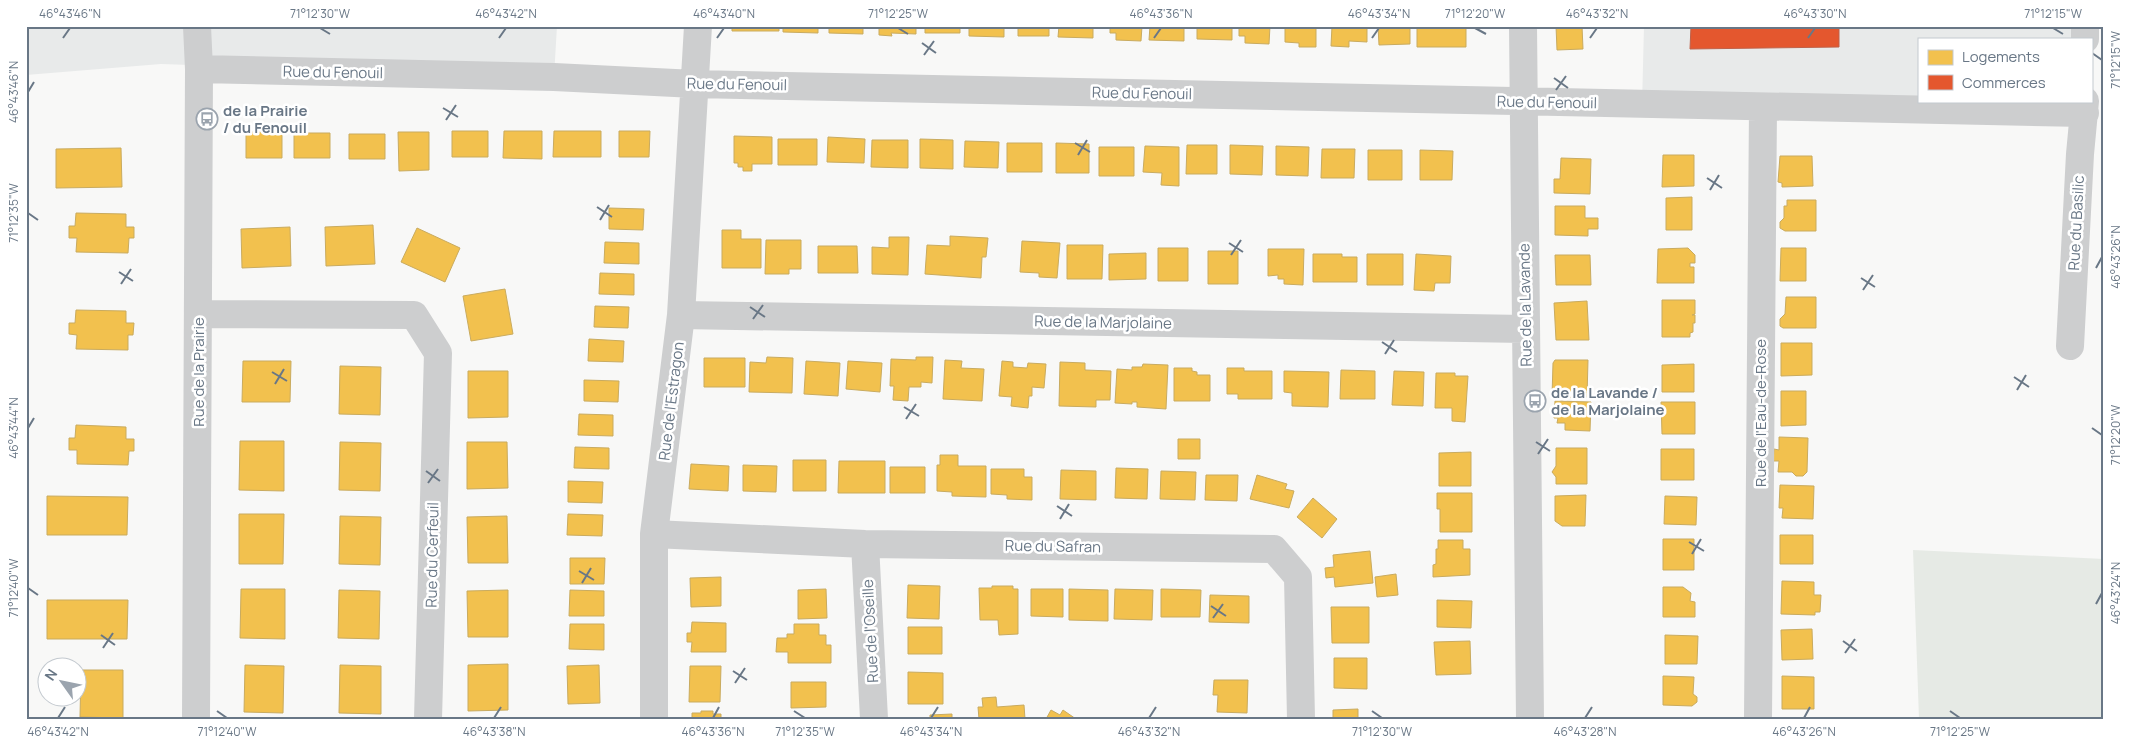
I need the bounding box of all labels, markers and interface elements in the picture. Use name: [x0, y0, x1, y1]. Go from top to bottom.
text: 46°43'46"N: [39, 5, 101, 22]
text: 71°12'30"W: [290, 5, 351, 22]
text: 46°43'42"N: [475, 5, 537, 22]
text: 46°43'40"N: [693, 5, 755, 22]
text: 71°12'25"W: [868, 5, 929, 22]
text: 46°43'36"N: [1129, 5, 1193, 22]
text: 46°43'34"N: [1348, 5, 1410, 22]
text: 71°12'20"W: [1445, 5, 1506, 22]
text: 46°43'32"N: [1566, 5, 1628, 22]
text: 46°43'30"N: [1783, 5, 1847, 22]
text: 71°12'15"W: [2024, 5, 2083, 22]
text: 71°12'15"W: [2107, 30, 2124, 89]
legend: [1918, 38, 2092, 102]
text: Logements: [1962, 46, 2040, 67]
text: 46°43'46"N: [5, 61, 22, 123]
street label: Rue du Fenouil: [283, 61, 383, 83]
text: Commerces: [1962, 72, 2046, 93]
street label: Rue du Fenouil: [687, 73, 787, 95]
street label: Rue du Fenouil: [1092, 82, 1192, 104]
street label: Rue du Fenouil: [1497, 91, 1597, 113]
place label: de la Prairie / du Fenouil: [223, 100, 308, 138]
bus stop icon: de la Prairie / du Fenouil: [195, 107, 219, 131]
street label: Rue du Basilic: [2063, 175, 2089, 271]
text: 71°12'35"W: [5, 182, 22, 243]
text: 46°43'26"N: [2107, 225, 2124, 289]
street label: Rue de la Lavande: [1513, 243, 1537, 367]
street label: Rue de la Marjolaine: [1034, 310, 1172, 334]
street label: Rue de la Prairie: [188, 317, 209, 427]
street label: Rue de l'Eau-de-Rose: [1750, 339, 1771, 487]
street label: Rue de l'Estragon: [653, 340, 689, 462]
place label: de la Lavande / de la Marjolaine: [1551, 382, 1665, 420]
bus stop icon: de la Lavande / de la Marjolaine: [1523, 389, 1547, 413]
text: 46°43'44"N: [5, 397, 22, 459]
text: 71°12'20"W: [2107, 404, 2124, 465]
street label: Rue du Cerfeuil: [421, 502, 443, 608]
street label: Rue du Safran: [1005, 535, 1101, 557]
text: 71°12'40"W: [5, 558, 22, 618]
text: 46°43'24"N: [2107, 562, 2124, 624]
street label: Rue de l'Oseille: [857, 578, 883, 683]
north arrow: [38, 658, 88, 708]
text: N: [40, 665, 61, 684]
text: 46°43'42"N: [27, 723, 89, 740]
text: 71°12'40"W: [197, 723, 257, 740]
text: 46°43'38"N: [463, 723, 525, 740]
text: 46°43'36"N: [681, 723, 745, 740]
text: 71°12'35"W: [775, 723, 836, 740]
text: 46°43'34"N: [900, 723, 962, 740]
text: 46°43'32"N: [1118, 723, 1180, 740]
text: 71°12'30"W: [1352, 723, 1413, 740]
text: 46°43'28"N: [1554, 723, 1616, 740]
text: 46°43'26"N: [1772, 723, 1836, 740]
text: 71°12'25"W: [1930, 723, 1991, 740]

